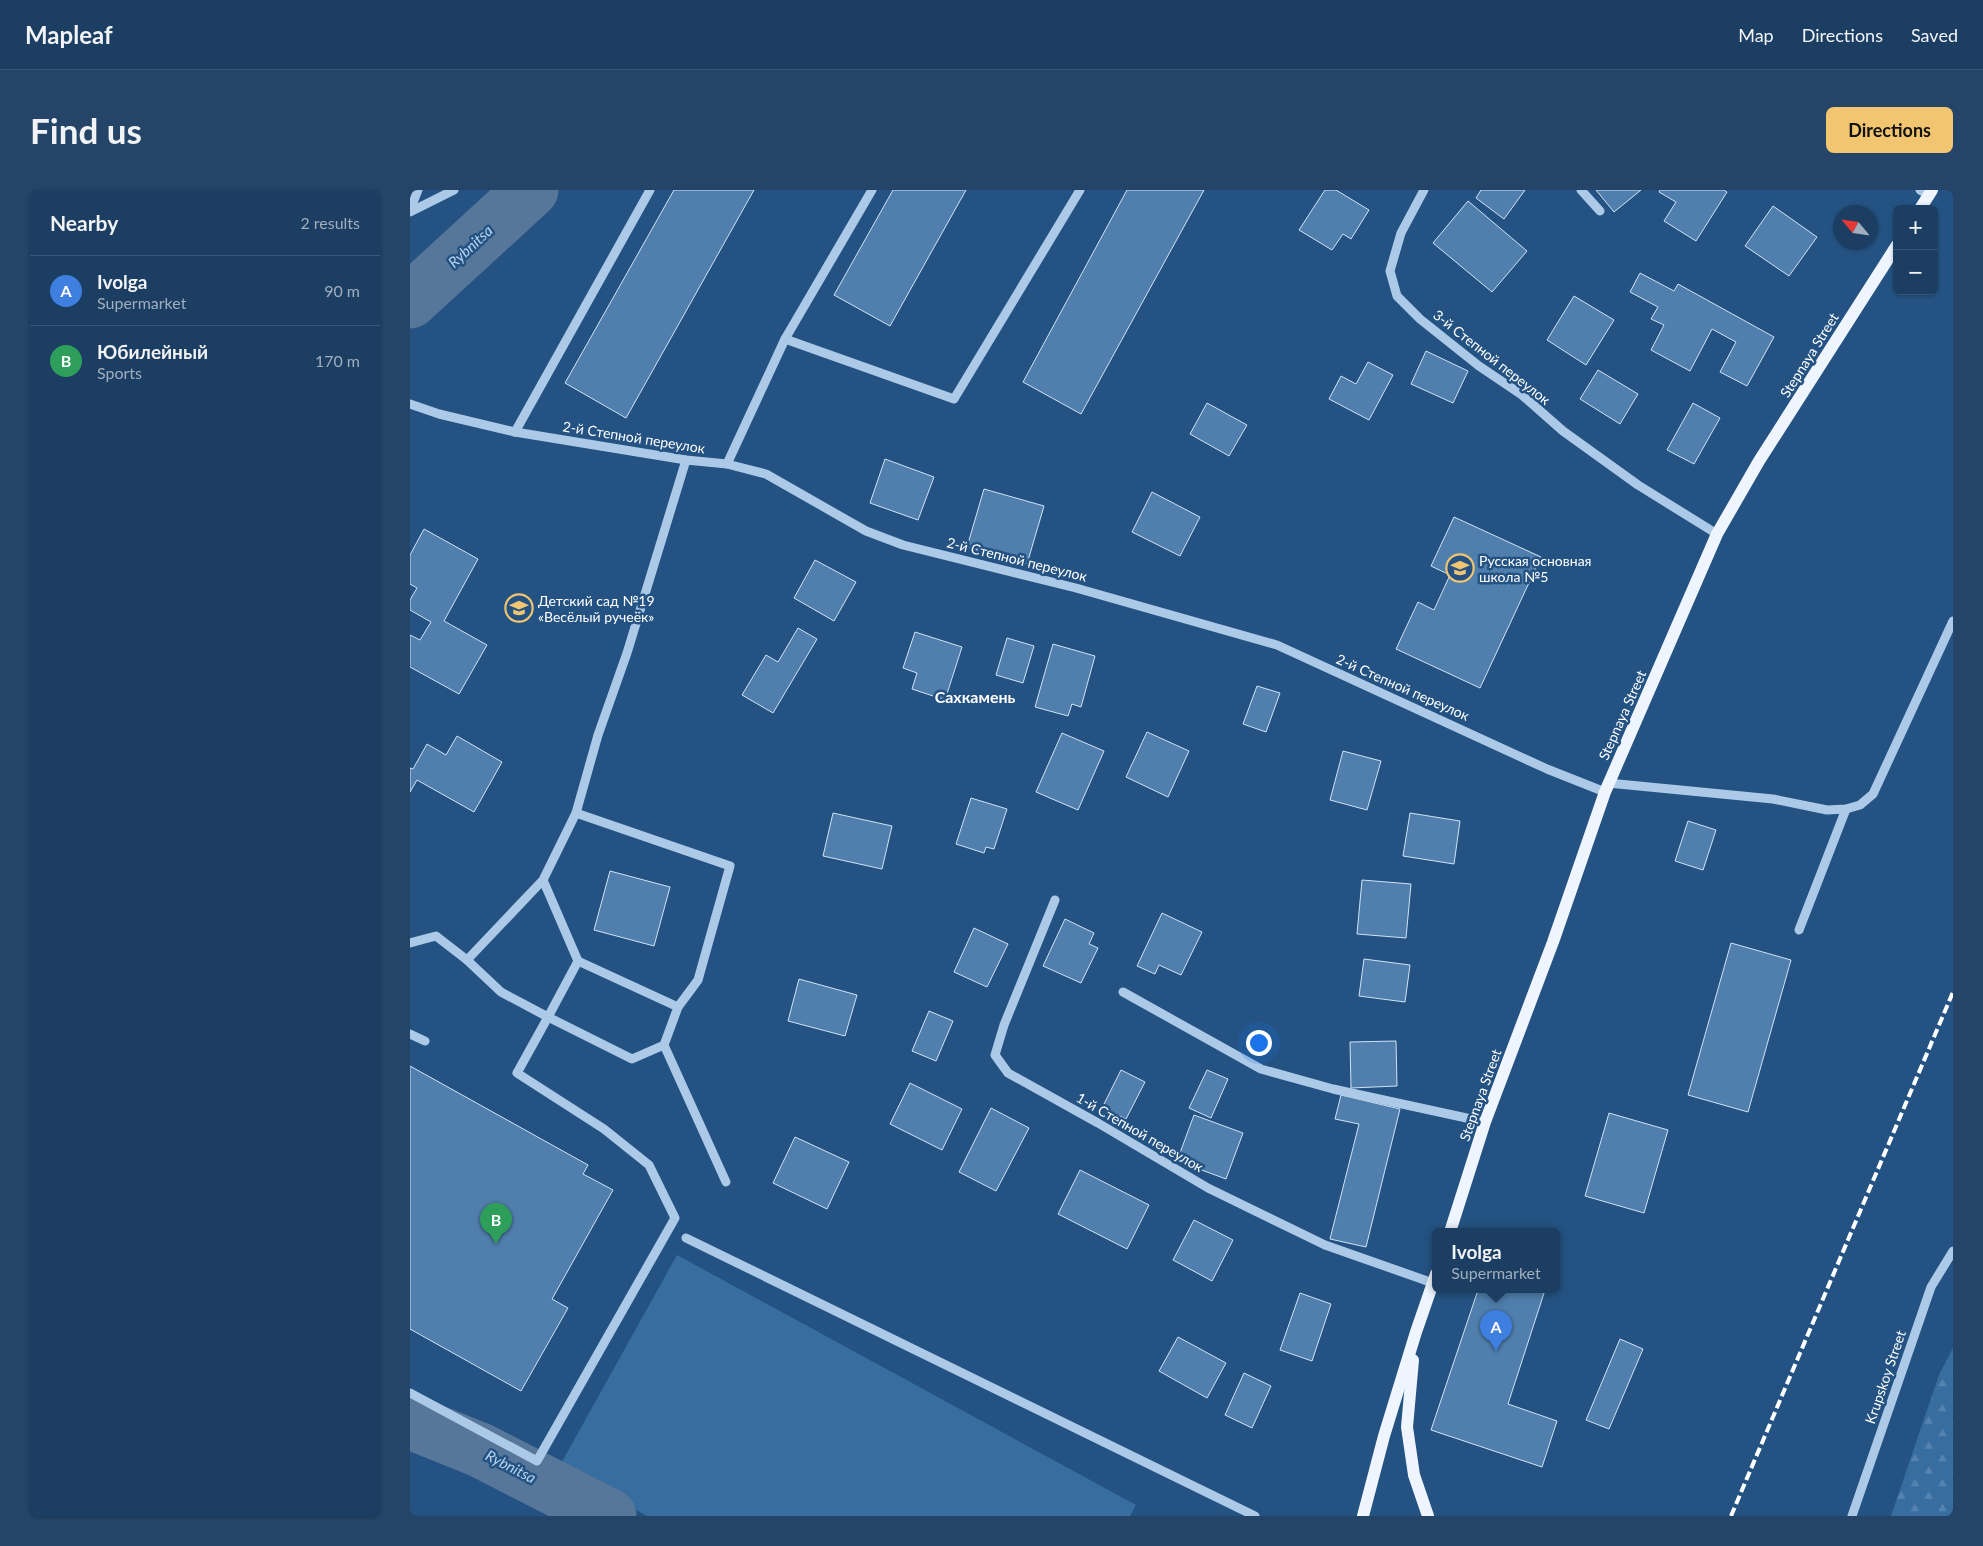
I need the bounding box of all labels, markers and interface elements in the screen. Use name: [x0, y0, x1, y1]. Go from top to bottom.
text: Mapleaf: [25, 20, 113, 49]
text: Map: [1738, 24, 1774, 46]
text: Directions: [1802, 24, 1883, 46]
text: Saved: [1911, 24, 1958, 46]
button: Directions: [1826, 107, 1953, 153]
text: Find us: [30, 109, 142, 151]
north arrow: [1833, 205, 1878, 250]
map controls: [1893, 205, 1938, 295]
button: +: [1893, 205, 1938, 250]
text: Nearby: [50, 210, 118, 235]
text: 2 results: [300, 213, 360, 232]
water label: Rybnitsa: [444, 221, 496, 271]
button: −: [1893, 250, 1938, 295]
text: Ivolga: [97, 270, 147, 293]
text: A: [60, 281, 72, 300]
text: 90 m: [324, 281, 360, 300]
text: Supermarket: [97, 293, 186, 312]
street label: 3-й Степной переулок: [1430, 306, 1554, 408]
street label: Stepnaya Street: [1776, 310, 1842, 400]
text: Юбилейный: [97, 340, 208, 363]
text: B: [61, 351, 71, 370]
text: 170 m: [315, 351, 360, 370]
text: Sports: [97, 363, 142, 382]
street label: 2-й Степной переулок: [562, 417, 707, 457]
street label: 2-й Степной переулок: [945, 533, 1090, 585]
place label: Русская основная школа №5: [1479, 552, 1592, 585]
school or university icon: Русская основная школа №5: [1445, 553, 1475, 583]
place label: Детский сад №19 «Весёлый ручеёк»: [538, 592, 655, 625]
school or university icon: Детский сад №19 «Весёлый ручеёк»: [504, 593, 534, 623]
street label: 2-й Степной переулок: [1334, 650, 1473, 724]
street label: Stepnaya Street: [1595, 667, 1649, 763]
district label: Сахкамень: [935, 687, 1016, 706]
your location: [1246, 1030, 1272, 1056]
street label: Stepnaya Street: [1455, 1047, 1505, 1143]
street label: 1-й Степной переулок: [1073, 1089, 1207, 1176]
pin: B: [480, 1203, 512, 1244]
popup: [1432, 1228, 1560, 1293]
text: Ivolga: [1451, 1240, 1502, 1263]
text: Supermarket: [1451, 1263, 1541, 1282]
pin: A: [1480, 1310, 1512, 1351]
street label: Krupskoy Street: [1861, 1328, 1909, 1426]
water label: Rybnitsa: [483, 1446, 539, 1486]

